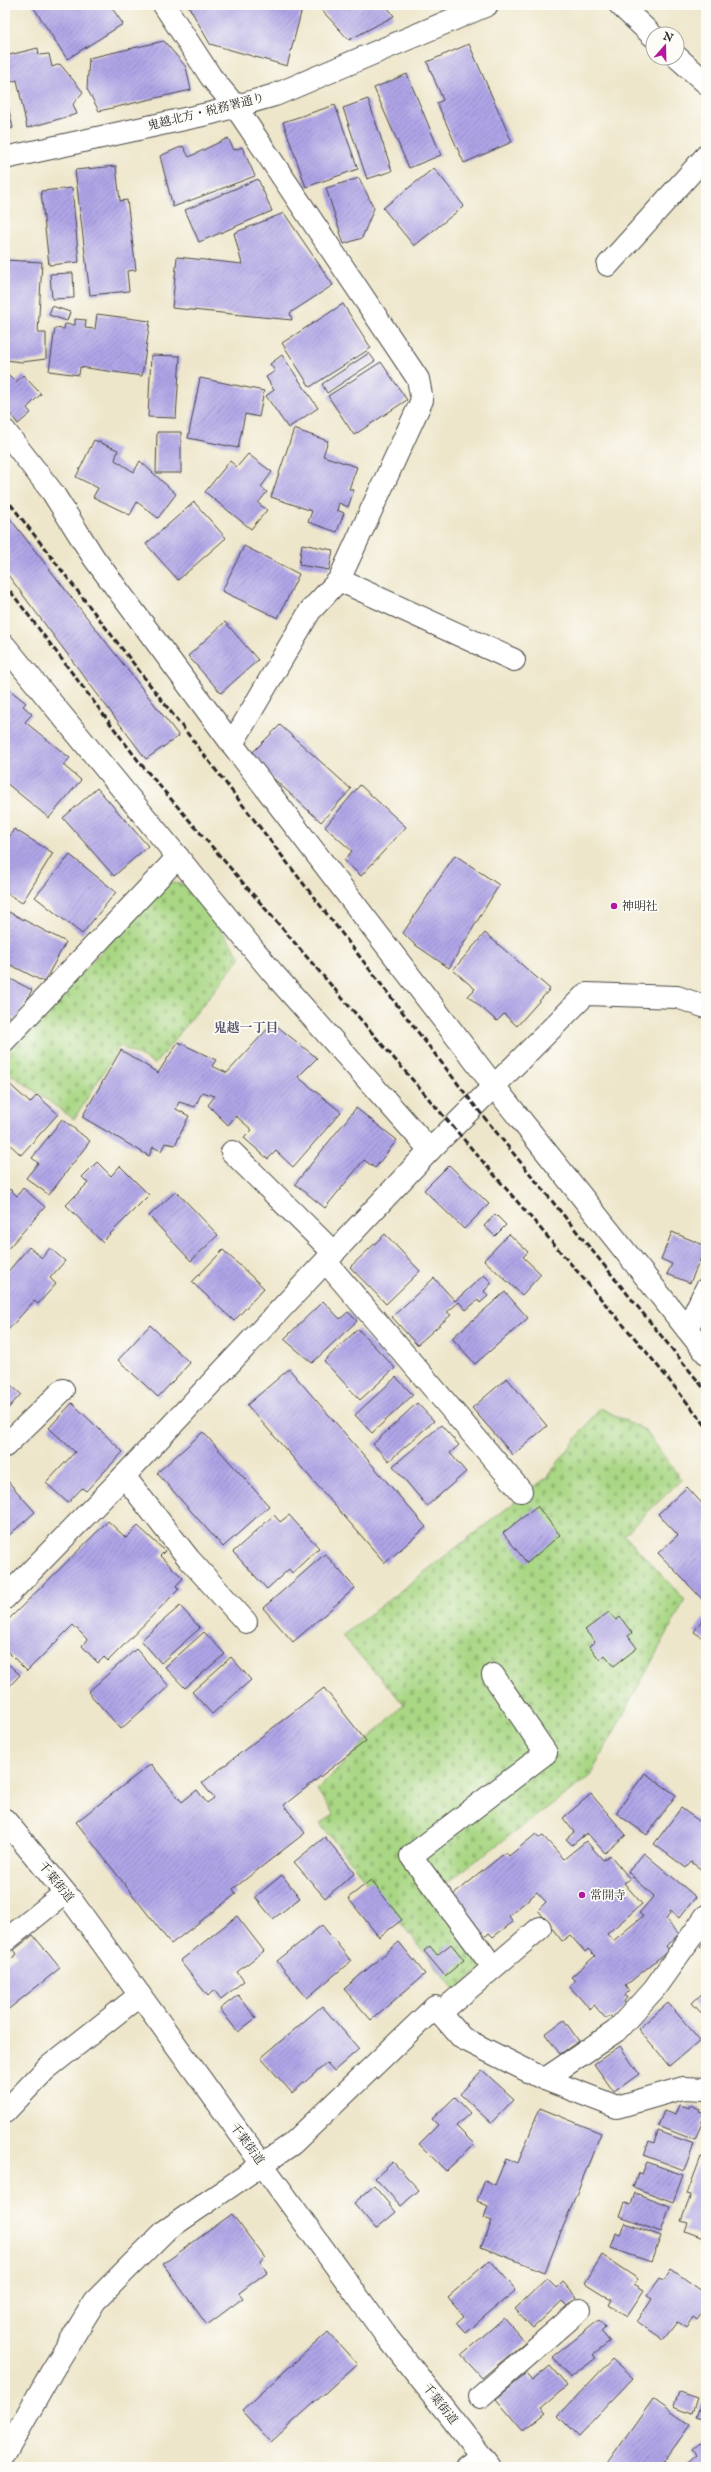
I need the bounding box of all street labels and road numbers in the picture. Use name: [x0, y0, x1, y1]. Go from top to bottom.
street label: 鬼越北方・税務署通り: [146, 90, 266, 134]
street label: 千葉街道: [35, 1859, 77, 1905]
street label: 千葉街道: [227, 2120, 267, 2168]
street label: 千葉街道: [419, 2380, 461, 2428]

